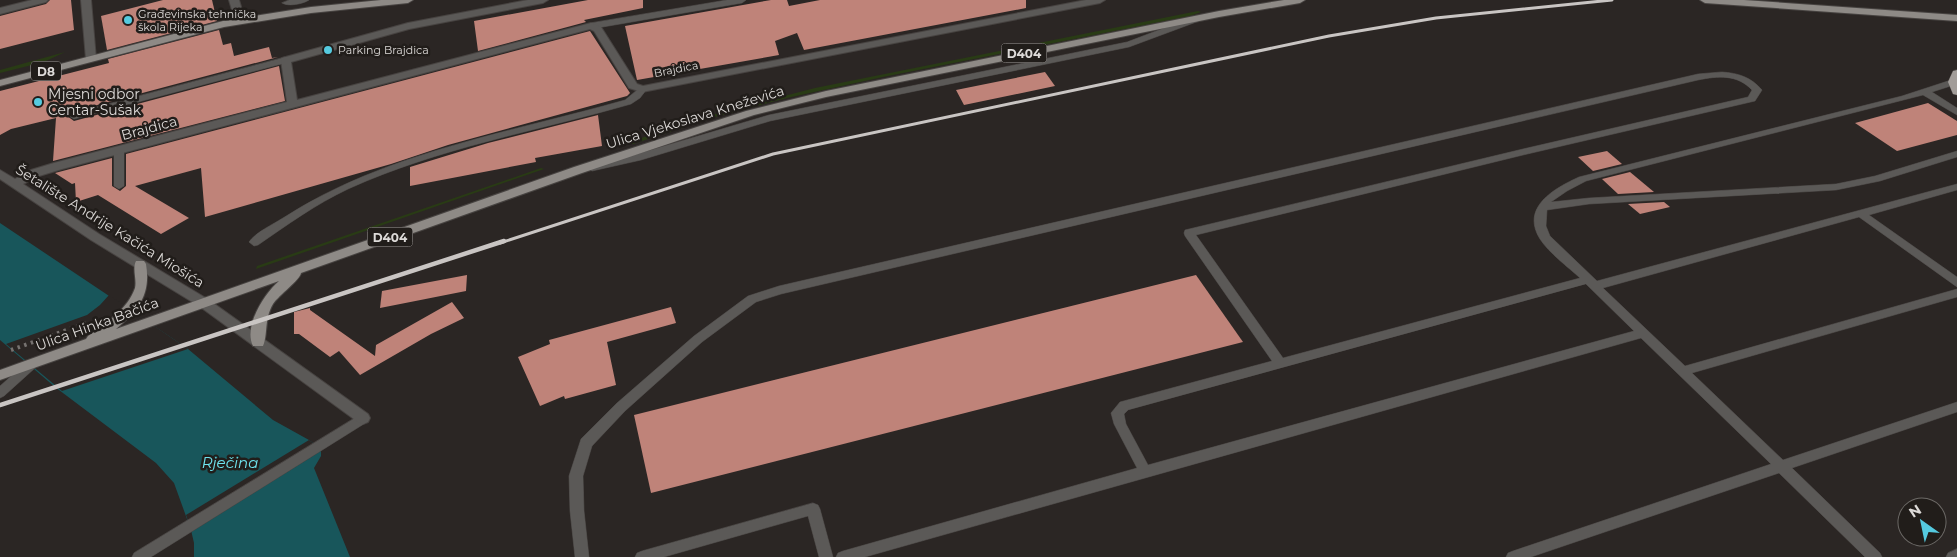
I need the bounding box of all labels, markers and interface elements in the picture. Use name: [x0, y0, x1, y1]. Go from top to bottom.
place label: Građevinska tehnička škola Rijeka: [138, 7, 256, 34]
marker: Građevinska tehnička škola Rijeka: [122, 14, 134, 26]
place label: Parking Brajdica: [338, 43, 429, 57]
marker: Parking Brajdica: [322, 44, 334, 56]
road number: D404: [1002, 44, 1046, 62]
street label: Brajdica: [653, 58, 699, 80]
road number: D8: [31, 61, 61, 80]
street label: Ulica Vjekoslava Kneževića: [604, 81, 786, 153]
place label: Mjesni odbor Centar-Sušak: [48, 85, 142, 119]
marker: Mjesni odbor Centar-Sušak: [32, 96, 44, 108]
street label: Brajdica: [119, 112, 179, 144]
street label: Šetalište Andrije Kačića Miošića: [12, 160, 208, 292]
road number: D404: [368, 228, 412, 246]
street label: Ulica Hinka Bačića: [33, 293, 161, 355]
water label: Rječina: [202, 453, 258, 472]
north arrow: [1897, 497, 1947, 547]
text: N: [1905, 500, 1925, 522]

